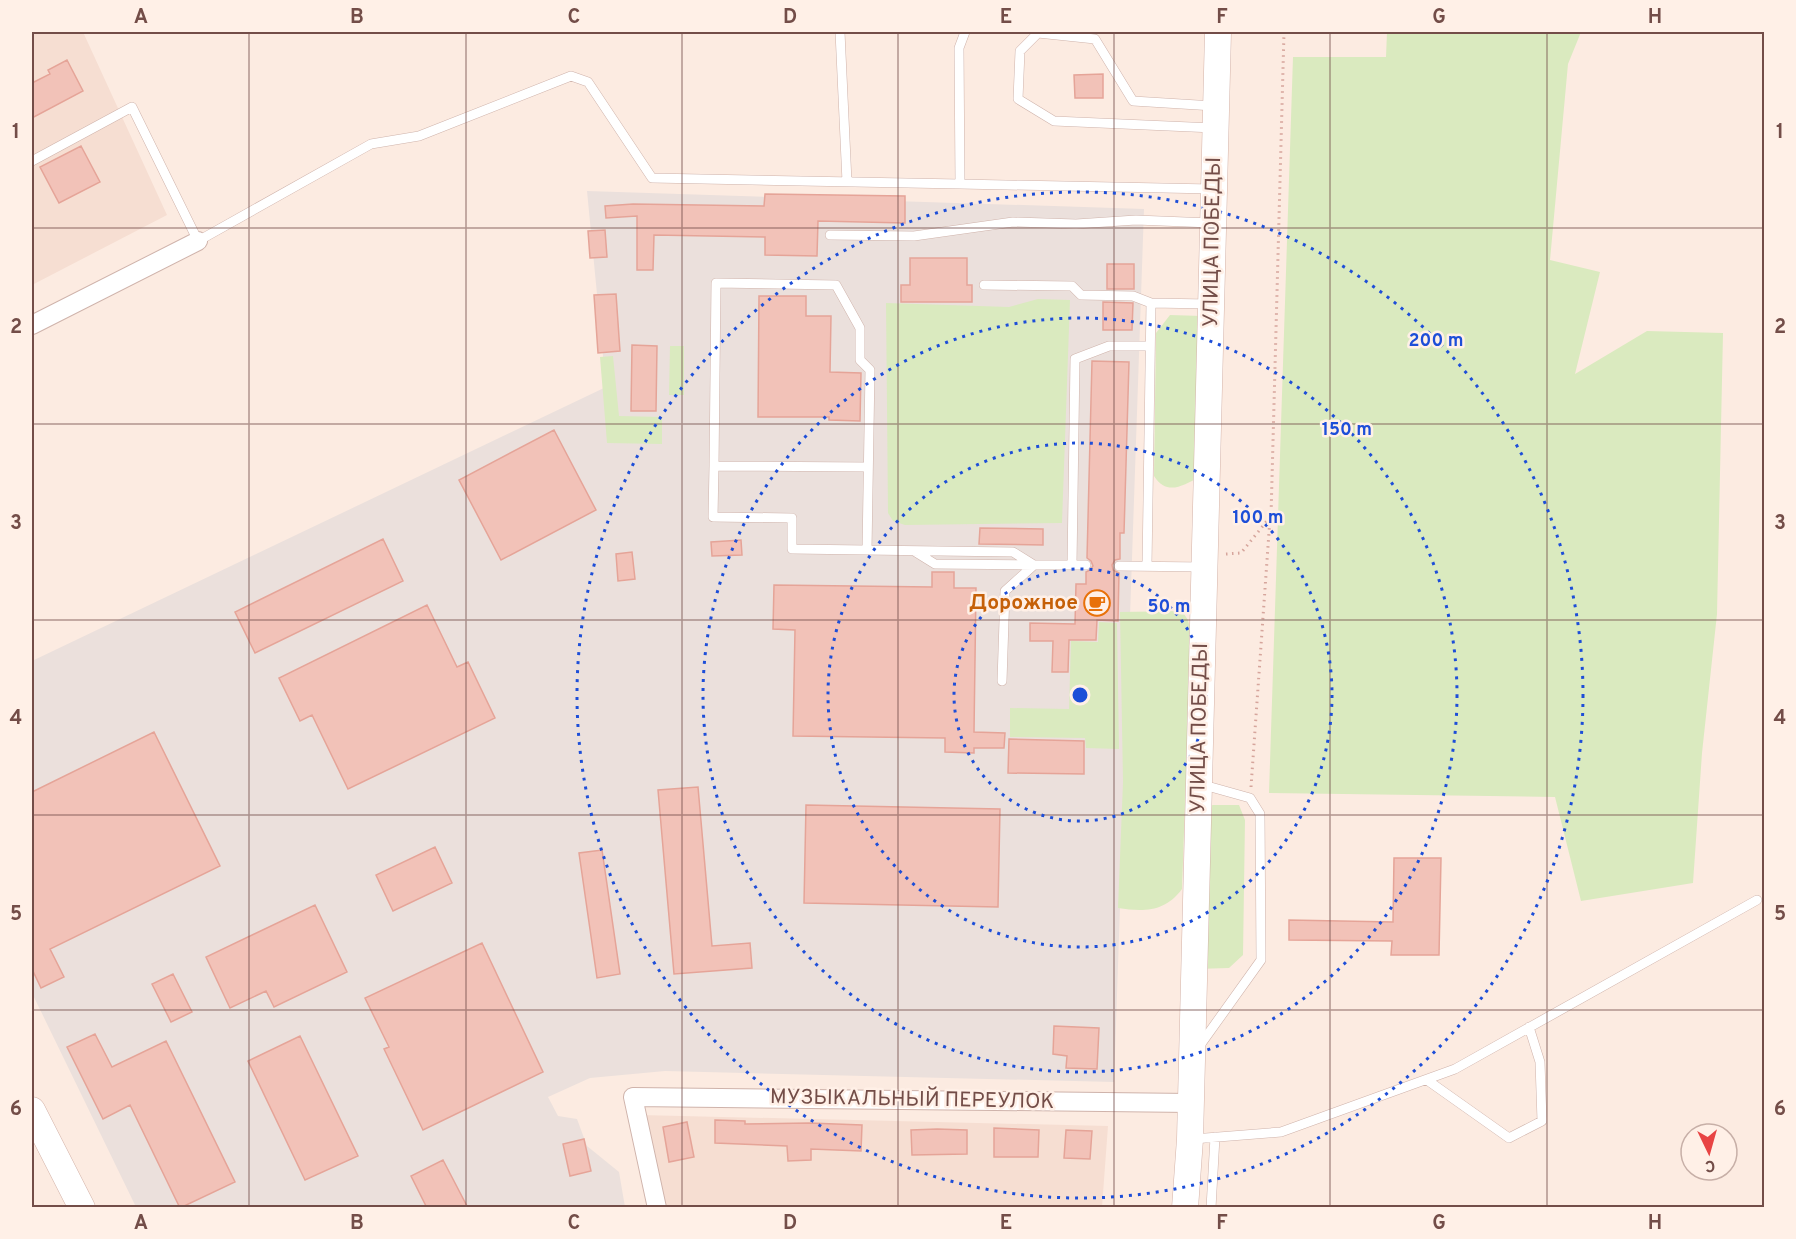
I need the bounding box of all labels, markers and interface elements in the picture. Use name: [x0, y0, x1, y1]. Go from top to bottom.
text: A: [134, 5, 148, 31]
text: B: [350, 5, 364, 31]
text: C: [568, 5, 580, 31]
text: D: [783, 5, 797, 31]
text: E: [1000, 5, 1012, 31]
text: F: [1216, 5, 1228, 31]
text: G: [1432, 5, 1446, 31]
text: H: [1648, 5, 1662, 31]
text: 1: [12, 120, 20, 146]
text: 1: [1776, 120, 1784, 146]
street label: УЛИЦА ПОБЕДЫ: [1198, 157, 1228, 327]
text: 2: [10, 315, 22, 341]
text: 2: [1774, 315, 1786, 341]
text: 200 m: [1408, 330, 1464, 353]
text: 150 m: [1322, 419, 1372, 442]
text: 100 m: [1232, 507, 1284, 530]
text: 3: [10, 511, 22, 537]
text: 3: [1774, 511, 1786, 537]
cafe icon: Дорожное: [1082, 588, 1112, 618]
place label: Дорожное: [969, 590, 1078, 617]
text: 50 m: [1147, 596, 1191, 619]
street label: УЛИЦА ПОБЕДЫ: [1185, 643, 1215, 813]
centre of rings: [1070, 685, 1090, 705]
text: 4: [10, 706, 22, 732]
text: 4: [1774, 706, 1786, 732]
text: 5: [10, 902, 22, 928]
text: 5: [1774, 902, 1786, 928]
street label: МУЗЫКАЛЬНЫЙ ПЕРЕУЛОК: [770, 1083, 1054, 1116]
text: 6: [10, 1097, 22, 1123]
text: 6: [1774, 1097, 1786, 1123]
north arrow: [1679, 1122, 1739, 1182]
text: С: [1704, 1155, 1716, 1175]
text: A: [134, 1211, 148, 1237]
text: B: [350, 1211, 364, 1237]
text: C: [568, 1211, 580, 1237]
text: D: [783, 1211, 797, 1237]
text: E: [1000, 1211, 1012, 1237]
text: F: [1216, 1211, 1228, 1237]
text: G: [1432, 1211, 1446, 1237]
text: H: [1648, 1211, 1662, 1237]

